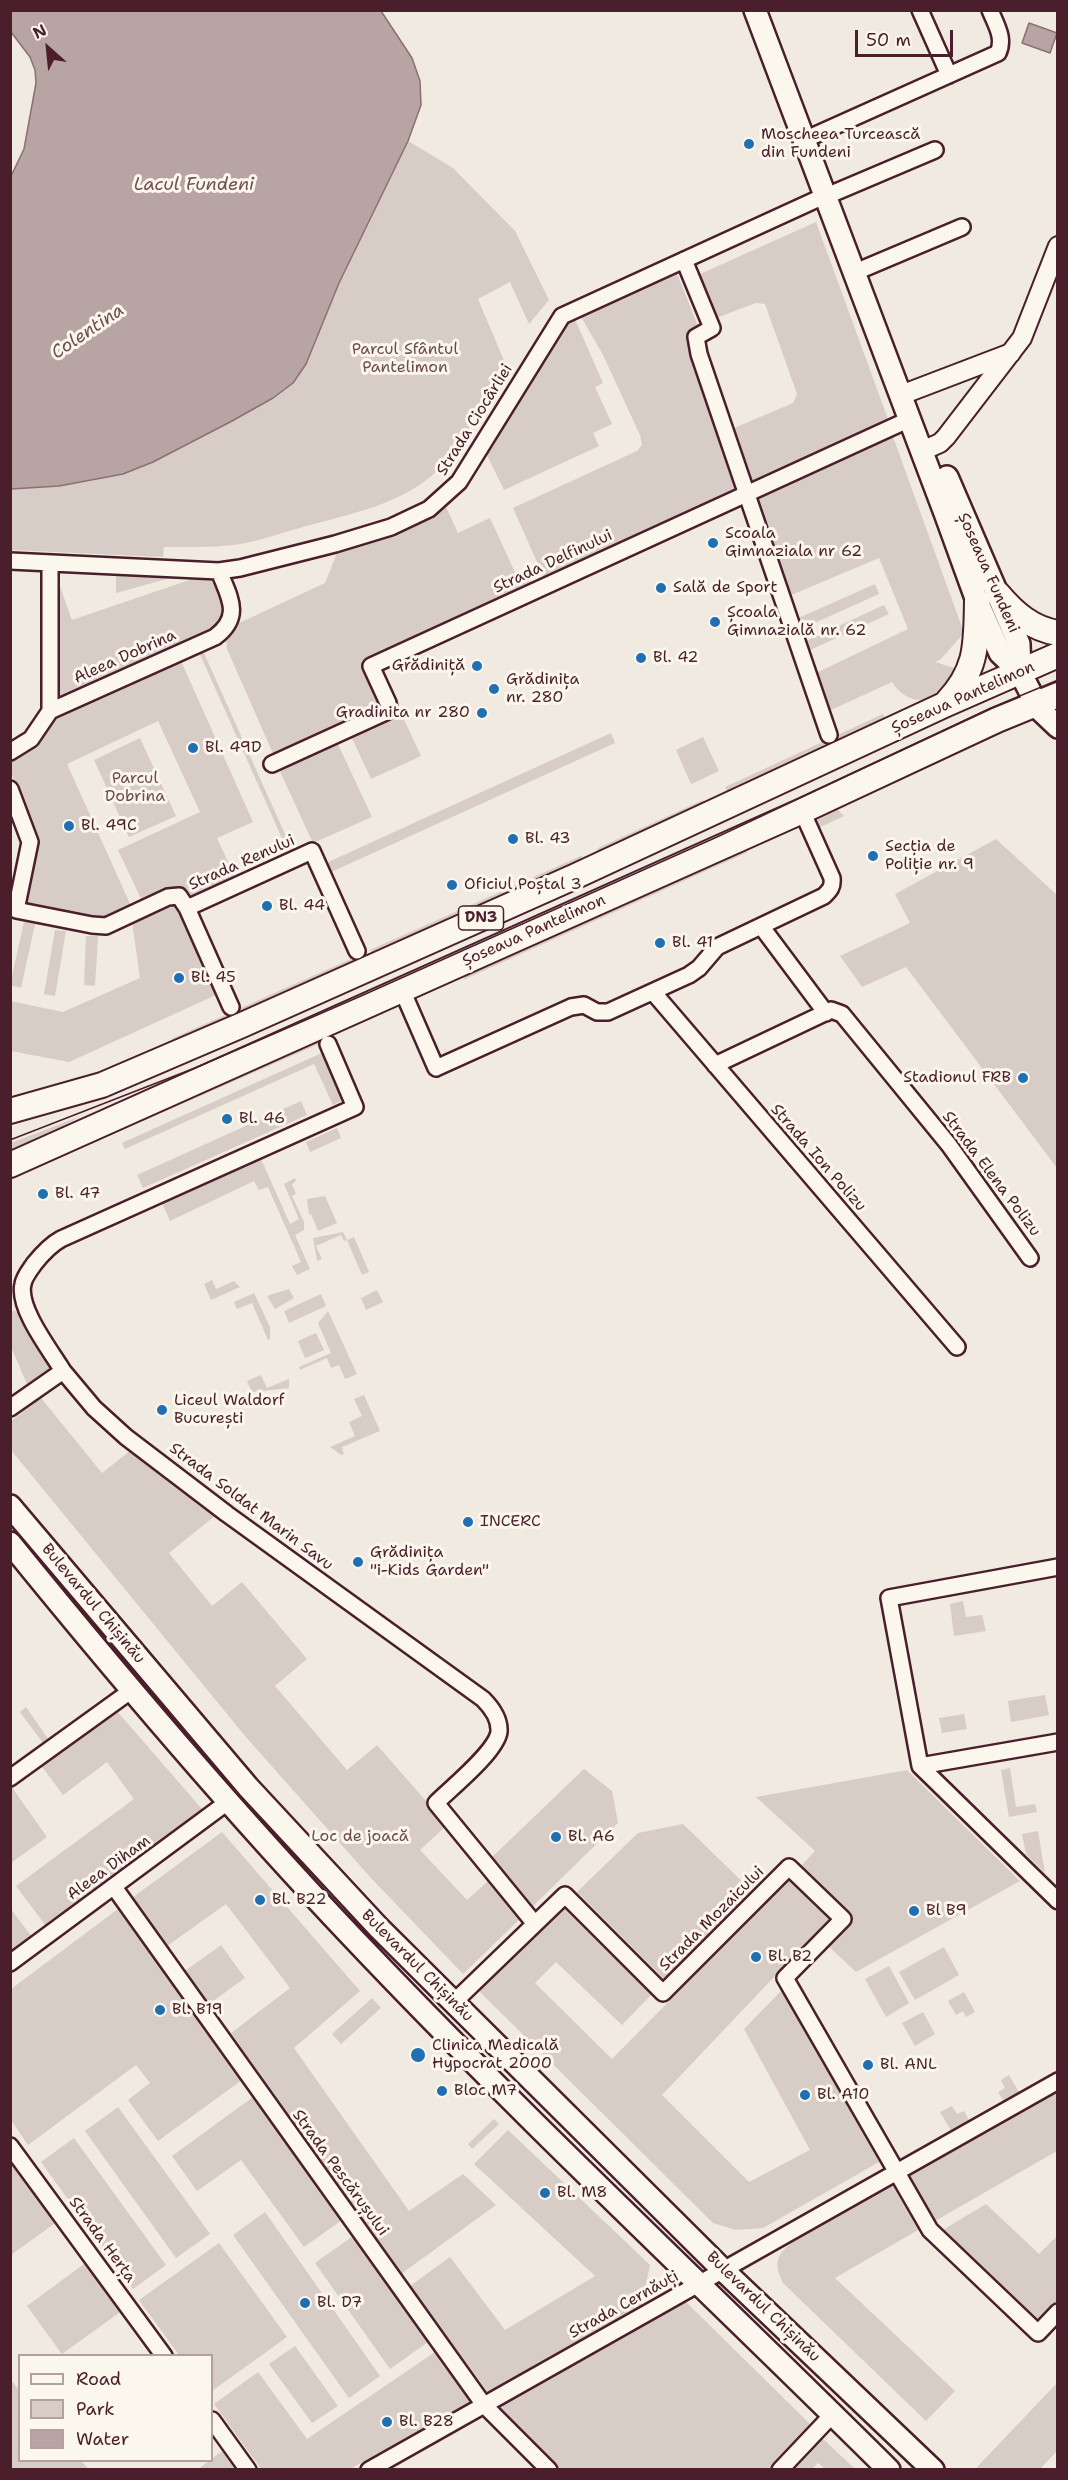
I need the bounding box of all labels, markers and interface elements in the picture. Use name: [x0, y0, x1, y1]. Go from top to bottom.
north arrow: [18, 18, 78, 78]
scale bar: [858, 18, 956, 56]
text: N: [29, 19, 50, 44]
text: 50 m: [866, 28, 911, 52]
place label: Moscheea Turcească din Fundeni: [761, 125, 920, 163]
marker: Moscheea Turcească din Fundeni: [742, 137, 756, 151]
water label: Lacul Fundeni: [134, 174, 254, 196]
water label: Colentina: [47, 300, 129, 364]
park label: Parcul Sfântul Pantelimon: [352, 340, 458, 378]
street label: Strada Ciocârliei: [433, 361, 517, 479]
street label: Șoseaua Fundeni: [953, 510, 1023, 636]
place label: Scoala Gimnaziala nr 62: [725, 524, 862, 562]
street label: Strada Delfinului: [490, 526, 616, 598]
marker: Scoala Gimnaziala nr 62: [706, 536, 720, 550]
place label: Sală de Sport: [673, 578, 777, 598]
marker: Sală de Sport: [654, 581, 668, 595]
place label: Școala Gimnazială nr. 62: [727, 603, 866, 641]
marker: Școala Gimnazială nr. 62: [708, 615, 722, 629]
street label: Aleea Dobrina: [71, 626, 179, 688]
place label: Bl. 42: [653, 648, 698, 668]
marker: Bl. 42: [634, 651, 648, 665]
place label: Grădiniță: [392, 656, 465, 676]
street label: Șoseaua Pantelimon: [888, 658, 1038, 738]
marker: Grădiniță: [470, 659, 484, 673]
place label: Grădinița nr. 280: [506, 670, 579, 708]
marker: Grădinița nr. 280: [487, 682, 501, 696]
place label: Gradinita nr 280: [336, 703, 470, 723]
marker: Gradinita nr 280: [475, 706, 489, 720]
place label: Bl. 49D: [205, 738, 261, 758]
marker: Bl. 49D: [186, 741, 200, 755]
park label: Parcul Dobrina: [105, 769, 165, 807]
place label: Bl. 49C: [81, 816, 137, 836]
marker: Bl. 49C: [62, 819, 76, 833]
place label: Bl. 43: [525, 829, 570, 849]
street label: Strada Renului: [186, 831, 298, 895]
marker: Bl. 43: [506, 832, 520, 846]
place label: Secția de Poliție nr. 9: [885, 837, 974, 875]
marker: Secția de Poliție nr. 9: [866, 849, 880, 863]
place label: Oficiul Poștal 3: [464, 875, 582, 895]
marker: Oficiul Poștal 3: [445, 878, 459, 892]
street label: Șoseaua Pantelimon: [459, 891, 609, 971]
place label: Bl. 44: [279, 896, 325, 916]
marker: Bl. 44: [260, 899, 274, 913]
road number: DN3: [458, 906, 504, 930]
place label: Bl. 41: [672, 933, 713, 953]
marker: Bl. 41: [653, 936, 667, 950]
place label: Bl. 45: [191, 968, 236, 988]
marker: Bl. 45: [172, 971, 186, 985]
place label: Stadionul FRB: [903, 1068, 1011, 1088]
marker: Stadionul FRB: [1016, 1071, 1030, 1085]
street label: Strada Ion Polizu: [766, 1100, 870, 1216]
street label: Strada Elena Polizu: [938, 1108, 1044, 1240]
place label: Bl. 46: [239, 1109, 285, 1129]
marker: Bl. 46: [220, 1112, 234, 1126]
place label: Bl. 47: [55, 1184, 100, 1204]
marker: Bl. 47: [36, 1187, 50, 1201]
place label: Liceul Waldorf București: [174, 1391, 285, 1429]
marker: Liceul Waldorf București: [155, 1403, 169, 1417]
street label: Strada Soldat Marin Savu: [165, 1439, 337, 1575]
place label: INCERC: [480, 1512, 541, 1532]
marker: INCERC: [461, 1515, 475, 1529]
street label: Bulevardul Chișinău: [37, 1540, 149, 1668]
place label: Grădinița "i-Kids Garden": [370, 1543, 489, 1581]
marker: Grădinița "i-Kids Garden": [351, 1555, 365, 1569]
park label: Loc de joacă: [311, 1827, 409, 1847]
place label: Bl. A6: [568, 1827, 615, 1847]
marker: Bl. A6: [549, 1830, 563, 1844]
street label: Aleea Diham: [64, 1831, 154, 1905]
street label: Strada Mozaicului: [656, 1863, 768, 1975]
place label: Bl. B22: [272, 1890, 327, 1910]
marker: Bl. B22: [253, 1893, 267, 1907]
place label: Bl B9: [926, 1901, 967, 1921]
marker: Bl B9: [907, 1904, 921, 1918]
street label: Bulevardul Chișinău: [357, 1906, 477, 2026]
place label: Bl. B2: [768, 1947, 812, 1967]
marker: Bl. B2: [749, 1950, 763, 1964]
place label: Bl. B19: [172, 2000, 223, 2020]
marker: Bl. B19: [153, 2003, 167, 2017]
place label: Clinica Medicală Hypocrat 2000: [432, 2036, 559, 2074]
marker: Clinica Medicală Hypocrat 2000: [409, 2046, 427, 2064]
place label: Bl. ANL: [880, 2055, 937, 2075]
marker: Bl. ANL: [861, 2058, 875, 2072]
place label: Bloc M7: [454, 2081, 517, 2101]
marker: Bloc M7: [435, 2084, 449, 2098]
place label: Bl. A10: [817, 2085, 869, 2105]
marker: Bl. A10: [798, 2088, 812, 2102]
street label: Strada Pescărușului: [288, 2106, 392, 2240]
place label: Bl. M8: [557, 2183, 608, 2203]
marker: Bl. M8: [538, 2186, 552, 2200]
street label: Strada Herța: [64, 2193, 140, 2287]
street label: Bulevardul Chișinău: [702, 2248, 824, 2366]
street label: Strada Cernăuți: [566, 2267, 682, 2343]
place label: Bl. D7: [317, 2293, 362, 2313]
marker: Bl. D7: [298, 2296, 312, 2310]
legend: [18, 2354, 213, 2462]
text: Road: [76, 2367, 121, 2391]
text: Park: [76, 2397, 115, 2421]
place label: Bl. B28: [399, 2412, 454, 2432]
marker: Bl. B28: [380, 2415, 394, 2429]
text: Water: [76, 2427, 129, 2451]

